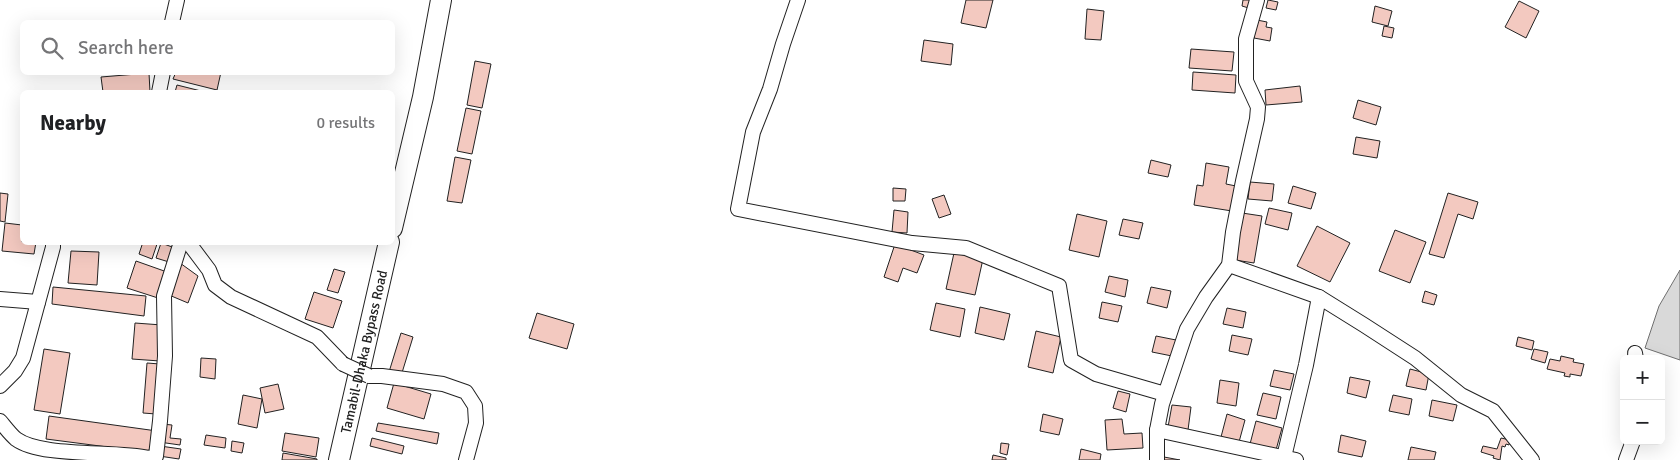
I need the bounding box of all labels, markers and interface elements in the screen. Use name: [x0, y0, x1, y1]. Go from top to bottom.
search box: [20, 20, 395, 75]
icon: search: [38, 34, 66, 62]
text: Search here: [78, 36, 174, 60]
text: Nearby: [40, 110, 106, 136]
text: 0 results: [316, 113, 375, 133]
street label: Tamabil-Dhaka Bypass Road: [337, 268, 391, 435]
map controls: [1620, 355, 1665, 445]
button: +: [1620, 355, 1665, 400]
button: −: [1620, 400, 1665, 445]

